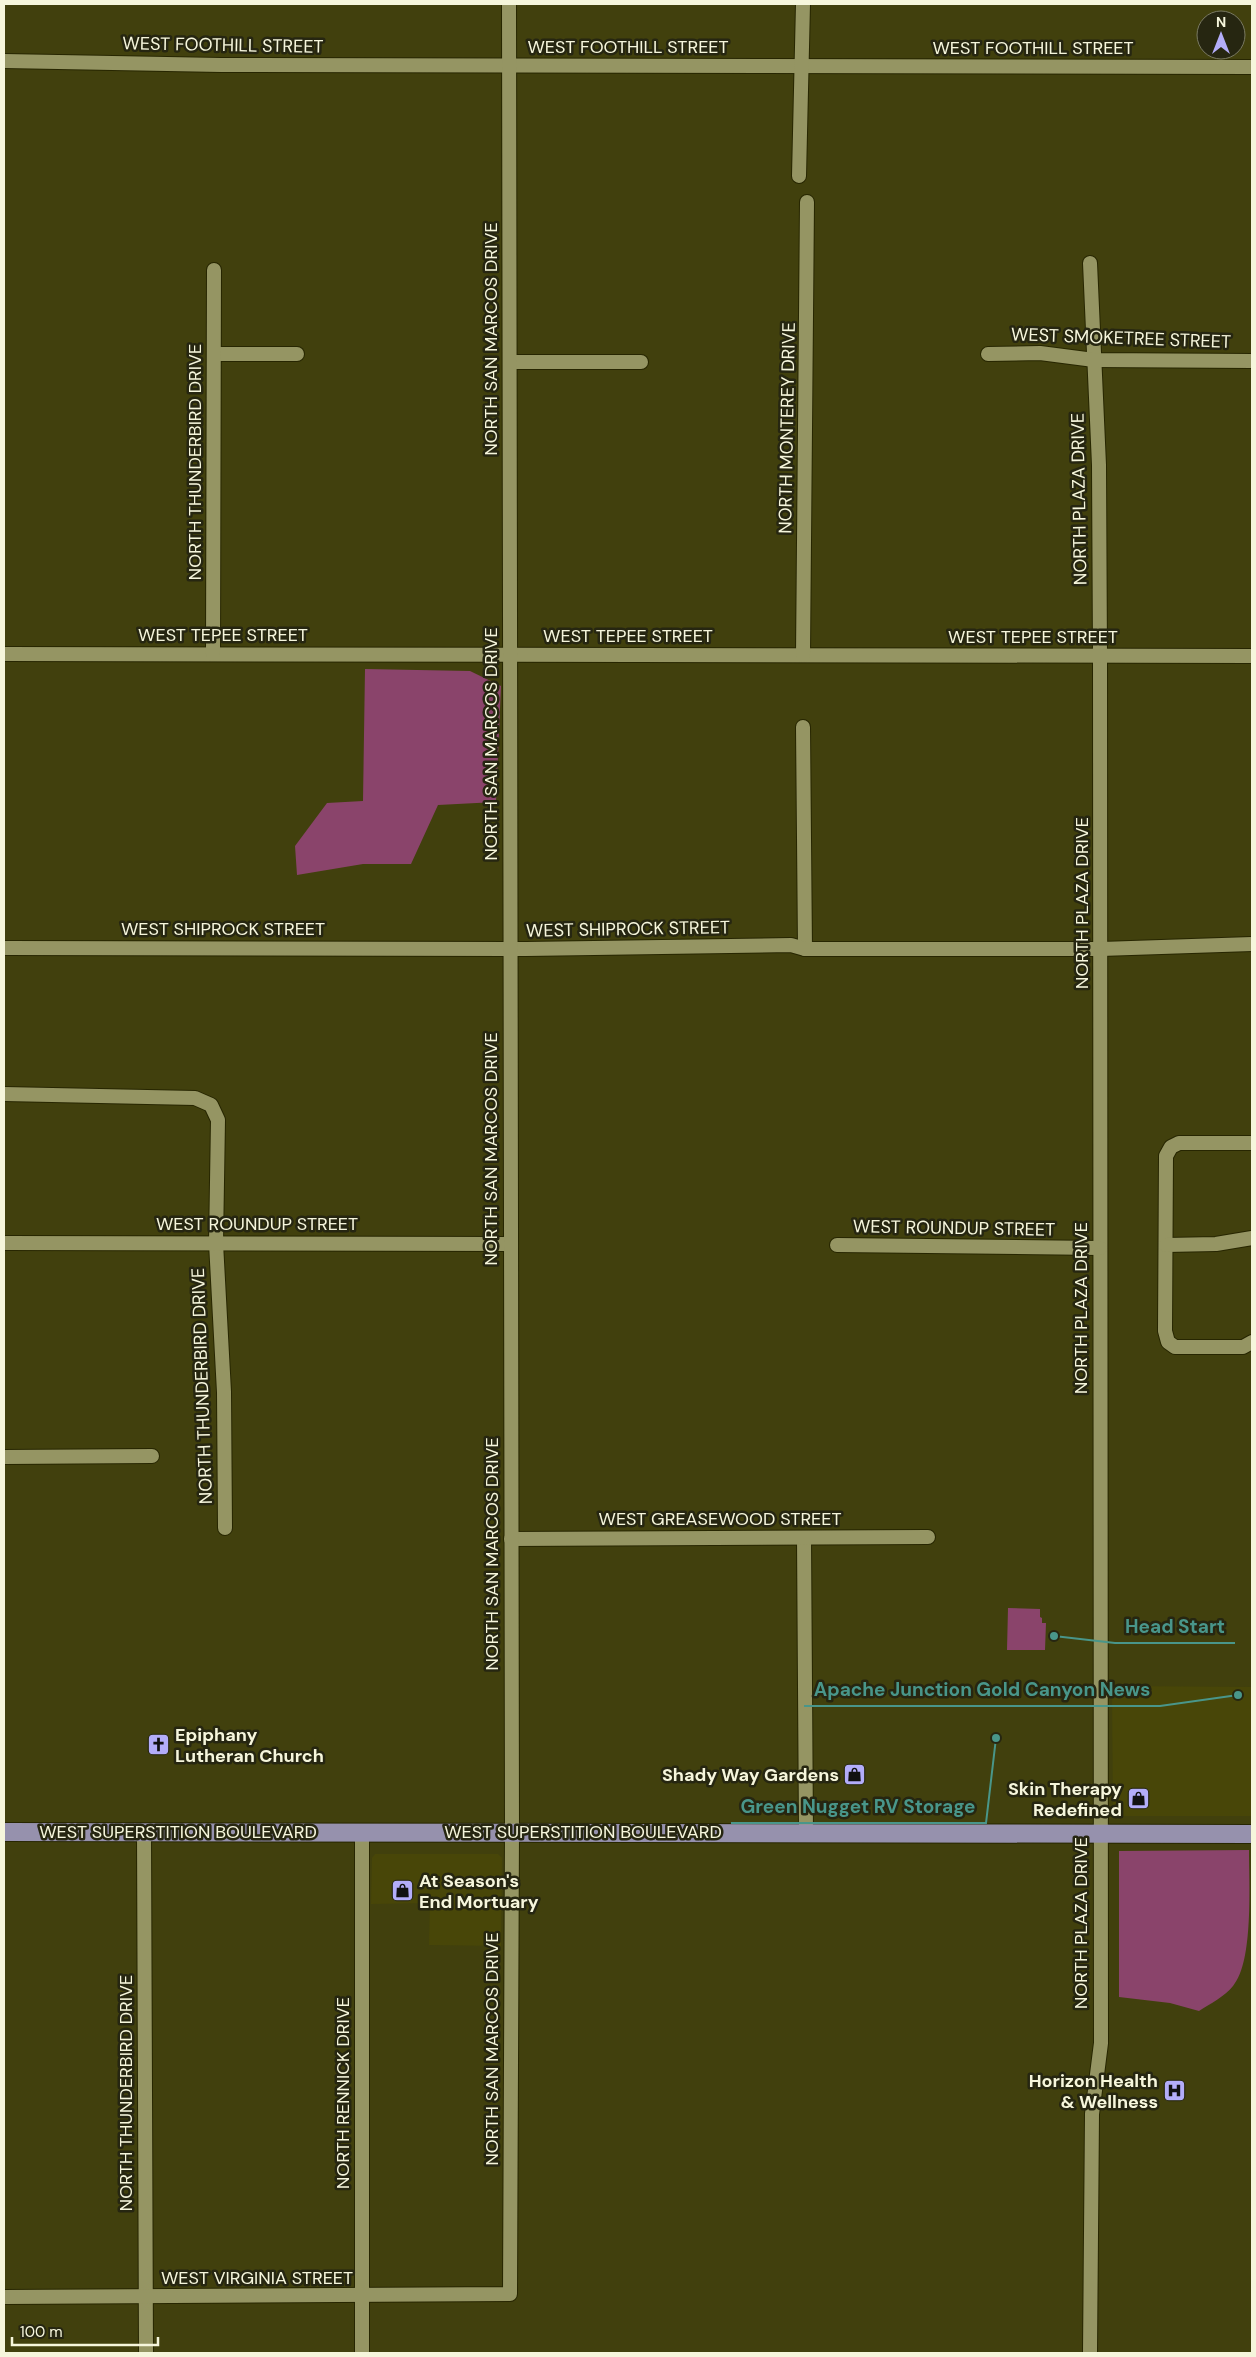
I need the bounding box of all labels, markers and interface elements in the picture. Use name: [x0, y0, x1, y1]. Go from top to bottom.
north arrow: [1196, 10, 1246, 60]
text: N: [1216, 13, 1226, 31]
street label: WEST FOOTHILL STREET: [122, 31, 324, 59]
street label: WEST FOOTHILL STREET: [527, 35, 729, 59]
street label: WEST FOOTHILL STREET: [932, 36, 1134, 60]
street label: NORTH SAN MARCOS DRIVE: [479, 222, 503, 456]
street label: NORTH MONTEREY DRIVE: [773, 322, 801, 534]
street label: WEST SMOKETREE STREET: [1011, 322, 1231, 354]
street label: NORTH THUNDERBIRD DRIVE: [183, 344, 207, 580]
street label: NORTH PLAZA DRIVE: [1066, 413, 1092, 585]
street label: WEST TEPEE STREET: [138, 623, 308, 647]
street label: WEST TEPEE STREET: [543, 624, 713, 648]
street label: WEST TEPEE STREET: [948, 625, 1118, 649]
street label: NORTH SAN MARCOS DRIVE: [479, 627, 503, 861]
street label: NORTH PLAZA DRIVE: [1070, 817, 1094, 989]
street label: WEST SHIPROCK STREET: [526, 915, 730, 943]
street label: WEST SHIPROCK STREET: [121, 917, 325, 941]
street label: NORTH SAN MARCOS DRIVE: [479, 1032, 503, 1266]
street label: WEST ROUNDUP STREET: [156, 1212, 358, 1236]
street label: WEST ROUNDUP STREET: [853, 1214, 1055, 1242]
street label: NORTH PLAZA DRIVE: [1069, 1222, 1093, 1394]
street label: NORTH THUNDERBIRD DRIVE: [186, 1267, 218, 1505]
street label: NORTH SAN MARCOS DRIVE: [480, 1437, 504, 1671]
street label: WEST GREASEWOOD STREET: [598, 1507, 842, 1531]
callout: Head Start: [1115, 1609, 1235, 1643]
text: Head Start: [1125, 1614, 1225, 1639]
callout: Apache Junction Gold Canyon News: [804, 1672, 1160, 1706]
text: Apache Junction Gold Canyon News: [814, 1677, 1150, 1702]
place label: Epiphany Lutheran Church: [175, 1723, 324, 1768]
church icon: Epiphany Lutheran Church: [147, 1733, 171, 1757]
place label: Shady Way Gardens: [662, 1763, 839, 1787]
shop icon: Shady Way Gardens: [843, 1763, 867, 1787]
place label: Skin Therapy Redefined: [1008, 1777, 1122, 1822]
shop icon: Skin Therapy Redefined: [1126, 1787, 1150, 1811]
callout: Green Nugget RV Storage: [731, 1789, 986, 1823]
text: Green Nugget RV Storage: [740, 1794, 976, 1819]
street label: WEST SUPERSTITION BOULEVARD: [39, 1820, 317, 1844]
street label: WEST SUPERSTITION BOULEVARD: [444, 1820, 722, 1844]
street label: NORTH PLAZA DRIVE: [1069, 1837, 1093, 2009]
place label: At Season's End Mortuary: [419, 1869, 539, 1914]
shop icon: At Season's End Mortuary: [391, 1879, 415, 1903]
street label: NORTH SAN MARCOS DRIVE: [480, 1932, 504, 2166]
street label: NORTH THUNDERBIRD DRIVE: [114, 1975, 138, 2211]
street label: NORTH RENNICK DRIVE: [331, 1997, 355, 2189]
place label: Horizon Health & Wellness: [1029, 2069, 1158, 2114]
hospital icon: Horizon Health & Wellness: [1162, 2079, 1186, 2103]
street label: WEST VIRGINIA STREET: [161, 2266, 353, 2290]
scale bar: [12, 2314, 159, 2346]
text: 100 m: [20, 2322, 63, 2342]

